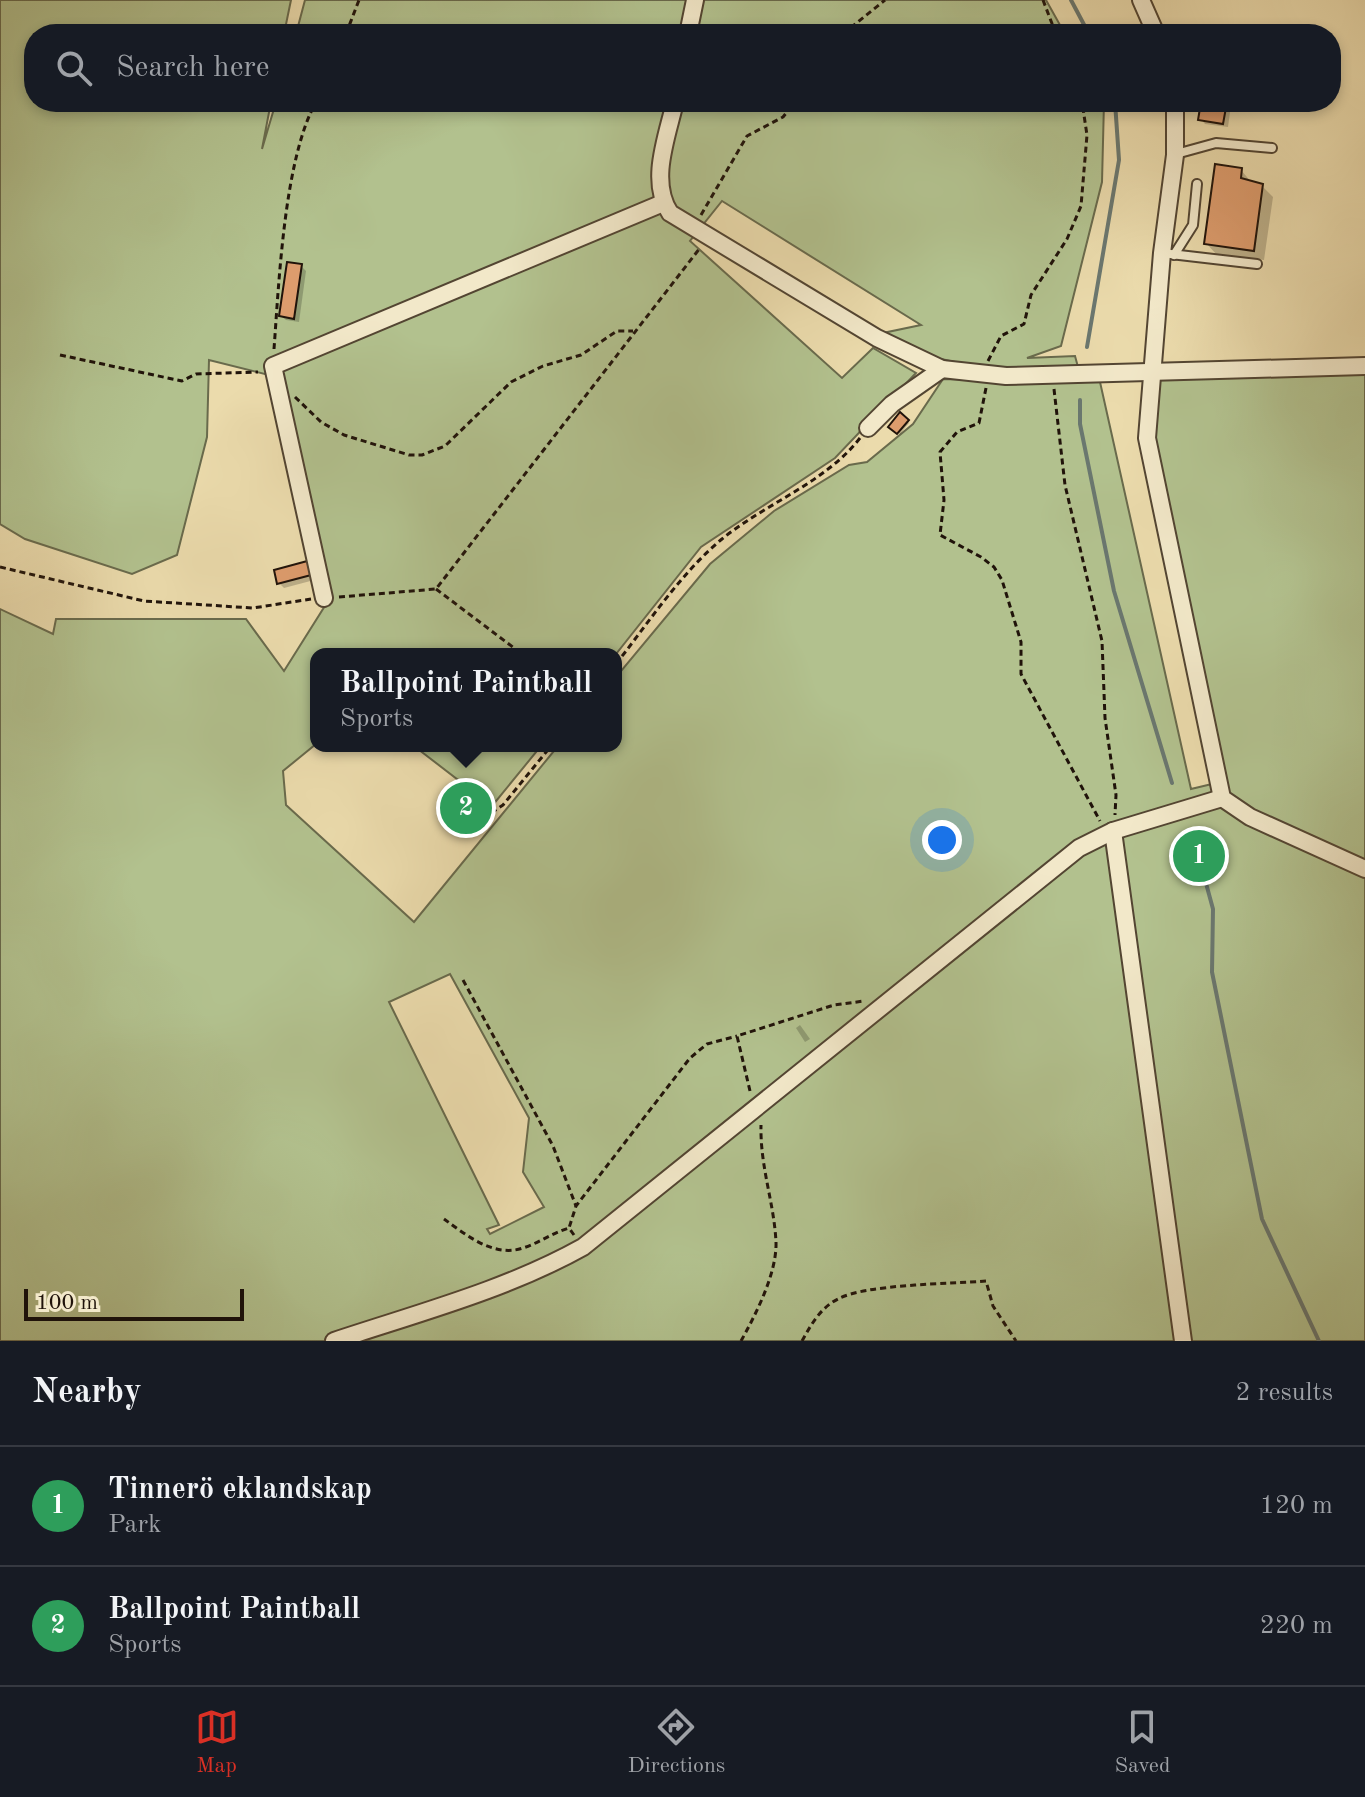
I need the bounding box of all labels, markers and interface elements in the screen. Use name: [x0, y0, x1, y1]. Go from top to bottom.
search box: [24, 24, 1341, 112]
icon: search: [52, 46, 96, 90]
text: Search here: [116, 53, 270, 83]
popup: [310, 648, 622, 752]
text: Ballpoint Paintball: [340, 669, 592, 699]
text: Sports: [340, 706, 413, 732]
pin: 2: [440, 778, 492, 838]
your location: [922, 820, 962, 860]
pin: 1: [1173, 826, 1225, 886]
scale bar: [24, 1285, 244, 1321]
text: 100 m: [36, 1292, 98, 1314]
text: Nearby: [32, 1376, 142, 1410]
text: 2 results: [1235, 1380, 1333, 1406]
text: Tinnerö eklandskap: [108, 1475, 372, 1505]
text: 1: [50, 1493, 66, 1519]
text: 120 m: [1260, 1493, 1333, 1519]
text: Park: [108, 1512, 162, 1538]
text: Ballpoint Paintball: [108, 1595, 360, 1625]
text: 2: [50, 1613, 66, 1639]
text: 220 m: [1260, 1613, 1333, 1639]
text: Sports: [108, 1632, 182, 1658]
tab: Map: [195, 1705, 239, 1780]
tab: Directions: [628, 1705, 725, 1780]
tab: Saved: [1114, 1705, 1170, 1780]

